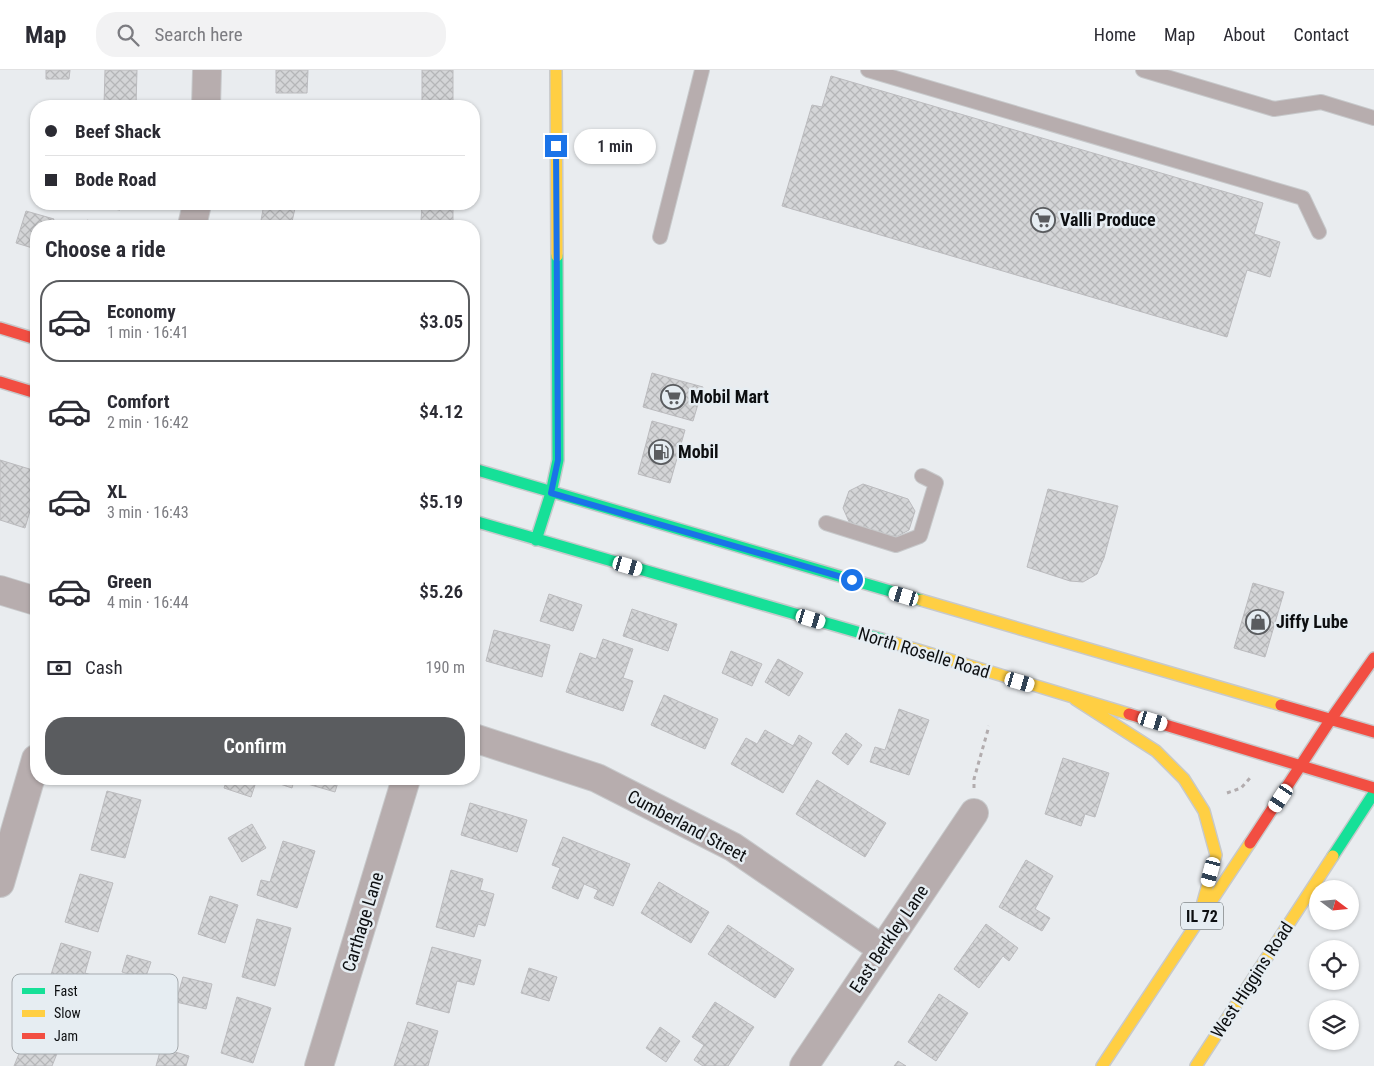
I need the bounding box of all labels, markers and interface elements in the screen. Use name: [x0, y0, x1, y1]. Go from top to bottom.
search box: [96, 12, 446, 57]
text: Map: [25, 21, 66, 49]
icon: search: [114, 21, 142, 49]
text: Search here: [154, 23, 243, 46]
text: Home: [1094, 24, 1136, 45]
text: Map: [1164, 24, 1195, 45]
text: About: [1223, 24, 1265, 45]
text: Contact: [1293, 24, 1349, 45]
text: Beef Shack: [75, 120, 161, 143]
callout: 1 min: [574, 128, 656, 164]
route end: [545, 135, 567, 157]
text: 1 min: [597, 137, 633, 156]
text: Bode Road: [75, 168, 156, 191]
supermarket icon: Valli Produce: [1030, 207, 1056, 233]
place label: Valli Produce: [1060, 209, 1156, 230]
text: Choose a ride: [45, 237, 166, 262]
icon: car: [47, 299, 92, 344]
text: Economy: [107, 300, 176, 323]
text: $3.05: [419, 310, 463, 333]
text: 1 min · 16:41: [107, 323, 189, 342]
supermarket icon: Mobil Mart: [660, 384, 686, 410]
place label: Mobil Mart: [690, 386, 769, 407]
icon: car: [47, 389, 92, 434]
text: Comfort: [107, 390, 170, 413]
text: $4.12: [419, 400, 463, 423]
text: 2 min · 16:42: [107, 413, 189, 432]
fuel station icon: Mobil: [648, 439, 674, 465]
place label: Mobil: [678, 441, 719, 462]
icon: car: [47, 479, 92, 524]
text: XL: [107, 480, 127, 503]
text: $5.19: [419, 490, 463, 513]
text: 3 min · 16:43: [107, 503, 189, 522]
car: [611, 555, 644, 577]
icon: car: [47, 569, 92, 614]
route start: [841, 569, 863, 591]
text: Green: [107, 570, 152, 593]
text: $5.26: [419, 580, 463, 603]
car: [887, 584, 920, 608]
text: 4 min · 16:44: [107, 593, 189, 612]
car: [794, 607, 827, 631]
shop icon: Jiffy Lube: [1245, 609, 1271, 635]
place label: Jiffy Lube: [1276, 611, 1349, 632]
street label: North Roselle Road: [856, 623, 992, 683]
icon: cash: [45, 654, 73, 682]
text: Cash: [85, 656, 123, 679]
text: 190 m: [426, 658, 465, 677]
car: [1003, 671, 1036, 693]
car: [1136, 709, 1169, 733]
button: Confirm: [45, 717, 465, 775]
car: [1266, 781, 1295, 815]
street label: Cumberland Street: [624, 785, 750, 866]
car: [1199, 856, 1222, 888]
street label: Carthage Lane: [337, 869, 388, 974]
north arrow: [1309, 880, 1359, 930]
map controls: [1309, 880, 1359, 1050]
street label: East Berkley Lane: [845, 881, 932, 997]
road number: IL 72: [1181, 902, 1223, 929]
street label: West Higgins Road: [1206, 918, 1297, 1042]
button: locate: [1309, 940, 1359, 990]
legend: [12, 974, 178, 1054]
text: Fast: [54, 983, 78, 999]
button: layers: [1309, 1000, 1359, 1050]
text: Slow: [54, 1005, 81, 1021]
text: Jam: [54, 1028, 78, 1044]

